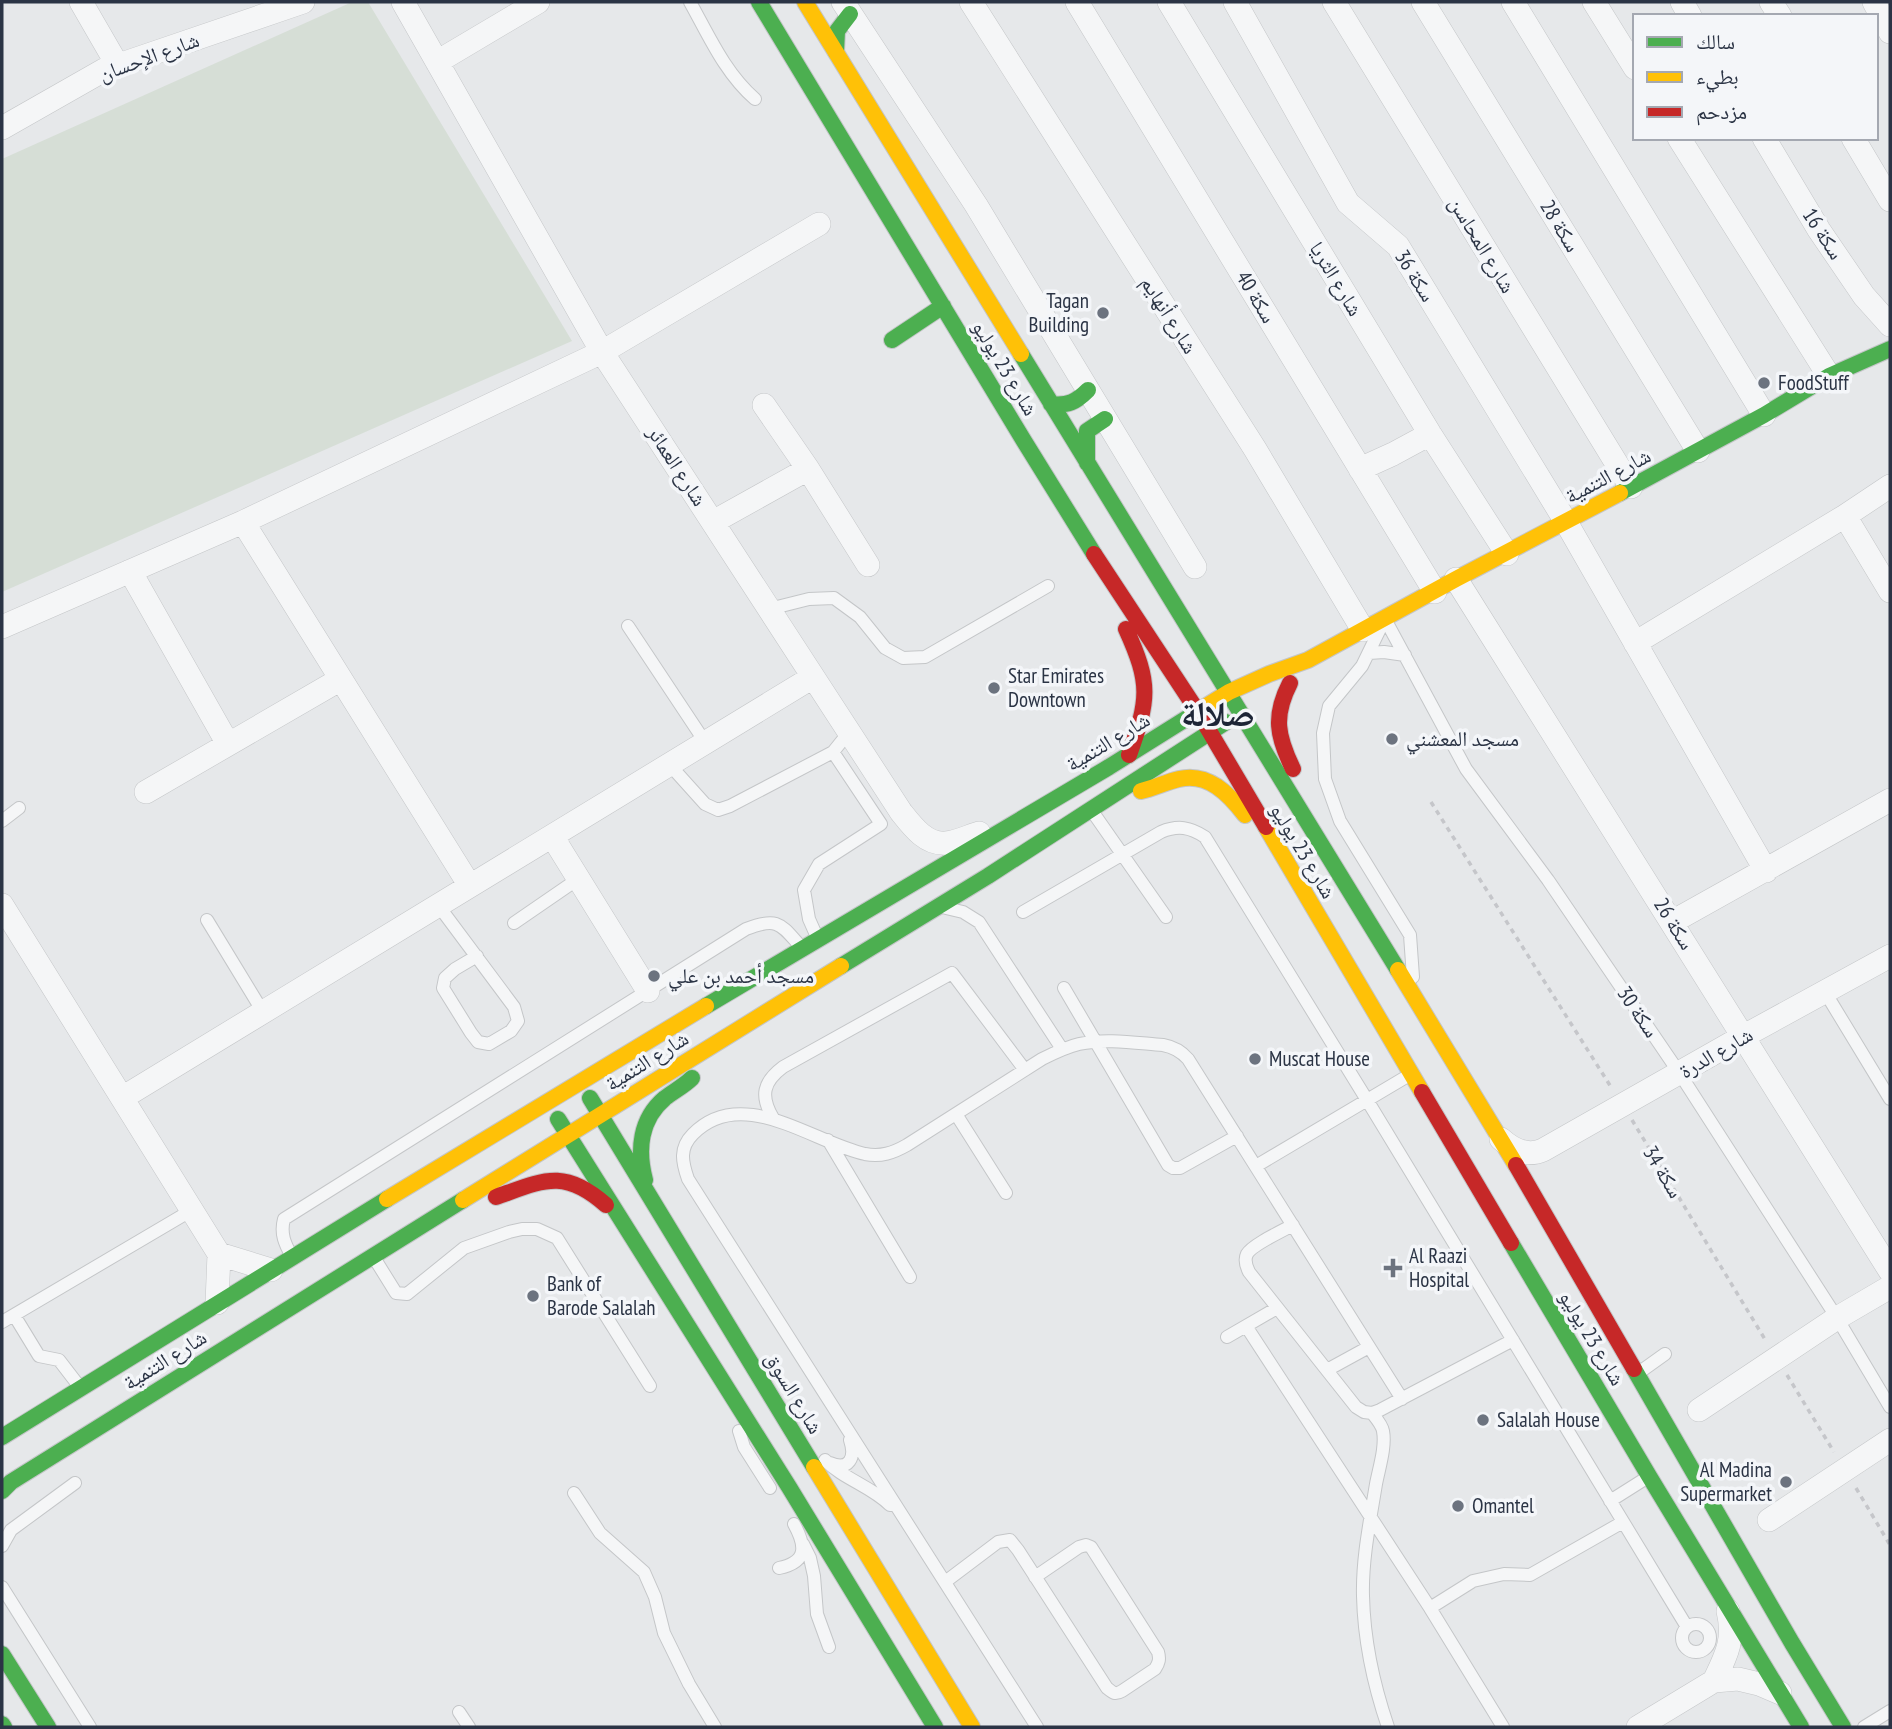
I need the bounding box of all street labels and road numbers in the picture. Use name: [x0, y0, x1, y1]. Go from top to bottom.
street label: شارع الإحسان: [95, 26, 203, 87]
street label: شارع المحاسن: [1443, 192, 1522, 298]
street label: سكة 28: [1534, 195, 1587, 257]
street label: سكة 16: [1797, 203, 1850, 265]
street label: شارع الثريا: [1304, 236, 1369, 321]
street label: سكة 36: [1389, 245, 1442, 307]
street label: سكة 40: [1230, 266, 1283, 328]
street label: شارع أنهايم: [1134, 271, 1204, 359]
street label: شارع 23 يوليو: [966, 315, 1044, 420]
street label: شارع العمائر: [641, 419, 713, 511]
street label: شارع التنمية: [1560, 442, 1655, 509]
street label: شارع التنمية: [1061, 706, 1155, 777]
street label: شارع 23 يوليو: [1264, 798, 1342, 903]
street label: سكة 26: [1648, 893, 1701, 955]
street label: سكة 30: [1611, 981, 1665, 1043]
street label: شارع الدرة: [1674, 1021, 1757, 1084]
street label: شارع التنمية: [600, 1024, 693, 1097]
street label: سكة 34: [1637, 1141, 1690, 1203]
street label: شارع 23 يوليو: [1553, 1285, 1631, 1390]
street label: شارع التنمية: [118, 1323, 211, 1396]
street label: شارع السوق: [759, 1347, 829, 1439]

